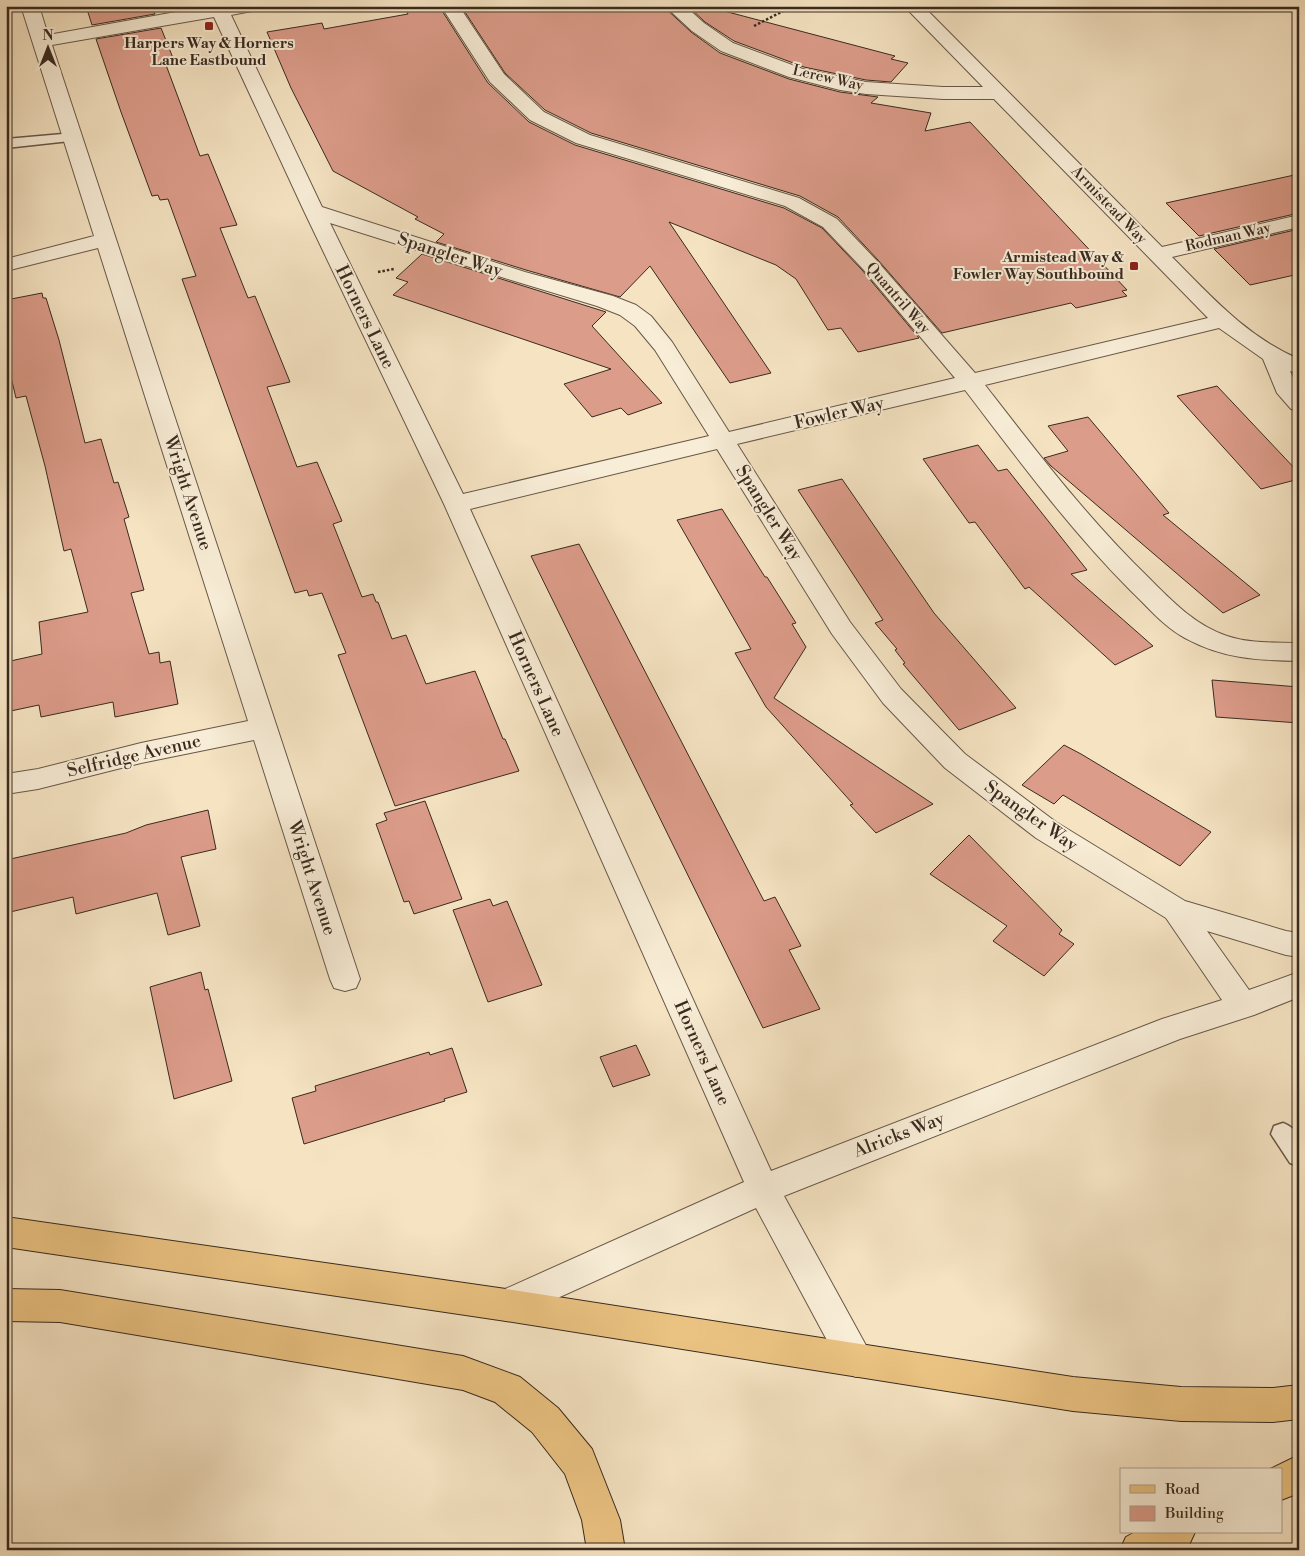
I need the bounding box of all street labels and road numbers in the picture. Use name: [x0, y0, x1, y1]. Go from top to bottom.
street label: Lerew Way: [791, 61, 866, 96]
street label: Armistead Way: [1066, 161, 1151, 249]
street label: Rodman Way: [1183, 218, 1273, 256]
street label: Spangler Way: [395, 227, 505, 283]
street label: Quantril Way: [862, 258, 935, 338]
street label: Horners Lane: [330, 261, 400, 373]
street label: Fowler Way: [792, 391, 886, 434]
street label: Wright Avenue: [158, 432, 217, 553]
street label: Spangler Way: [730, 461, 808, 565]
street label: Horners Lane: [503, 628, 569, 740]
street label: Selfridge Avenue: [65, 729, 203, 783]
street label: Spangler Way: [980, 775, 1082, 857]
street label: Wright Avenue: [282, 817, 341, 938]
street label: Horners Lane: [669, 997, 735, 1109]
street label: Alricks Way: [849, 1107, 948, 1163]

